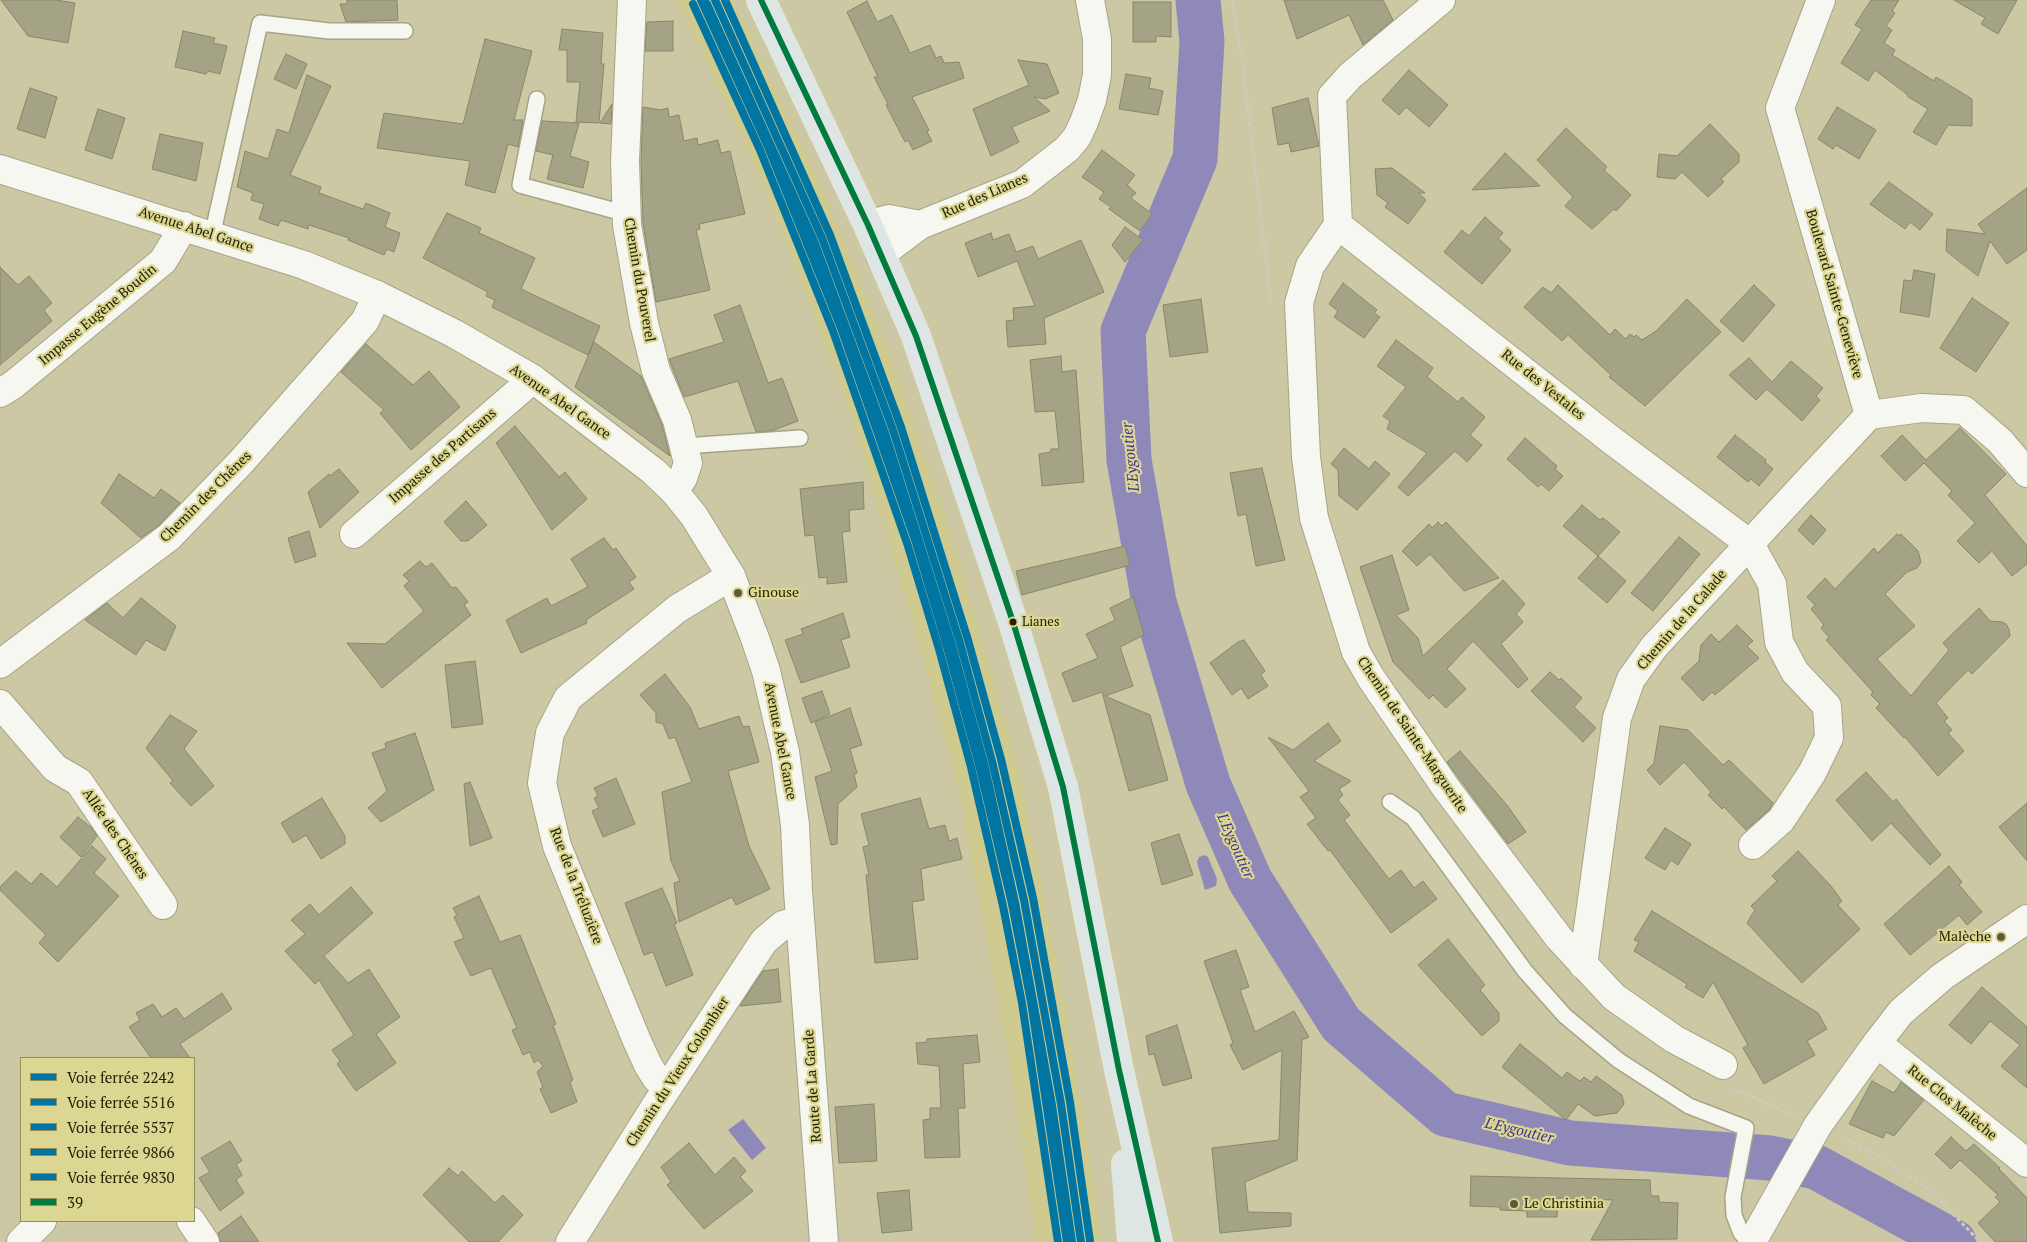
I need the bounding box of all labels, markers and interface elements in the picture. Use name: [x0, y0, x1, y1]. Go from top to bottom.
street label: Rue des Lianes: [940, 170, 1030, 222]
street label: Avenue Abel Gance: [137, 204, 255, 256]
street label: Boulevard Sainte-Geneviève: [1802, 207, 1866, 381]
street label: Chemin du Pouverel: [620, 217, 658, 343]
street label: Impasse Eugène Boudin: [36, 261, 160, 369]
street label: Rue des Vestales: [1498, 346, 1588, 424]
street label: Avenue Abel Gance: [506, 361, 614, 443]
street label: Impasse des Partisans: [386, 405, 500, 507]
water label: L'Eygoutier: [1118, 421, 1144, 493]
street label: Chemin des Chênes: [157, 448, 255, 546]
street label: Chemin de la Calade: [1634, 566, 1730, 674]
place label: Ginouse: [748, 585, 799, 601]
marker: Ginouse: [732, 587, 744, 599]
place label: Lianes: [1022, 614, 1060, 630]
marker: Lianes: [1008, 617, 1018, 627]
street label: Chemin de Sainte-Marguerite: [1353, 654, 1471, 816]
street label: Avenue Abel Gance: [760, 681, 800, 801]
street label: Allée des Chênes: [79, 786, 151, 882]
water label: L'Eygoutier: [1213, 810, 1257, 882]
street label: Rue de la Tréluzière: [546, 825, 606, 947]
place label: Malèche: [1939, 929, 1991, 945]
marker: Malèche: [1995, 931, 2007, 943]
street label: Chemin du Vieux Colombier: [623, 994, 733, 1150]
street label: Route de La Garde: [801, 1029, 825, 1143]
legend: [20, 1057, 195, 1222]
street label: Rue Clos Malèche: [1904, 1062, 2000, 1144]
text: Voie ferrée 2242: [67, 1067, 175, 1087]
text: Voie ferrée 5516: [67, 1092, 175, 1112]
water label: L'Eygoutier: [1483, 1114, 1555, 1148]
text: Voie ferrée 5537: [67, 1117, 175, 1137]
text: Voie ferrée 9866: [67, 1142, 175, 1162]
text: Voie ferrée 9830: [67, 1167, 175, 1187]
text: 39: [67, 1192, 83, 1212]
place label: Le Christinia: [1524, 1196, 1604, 1212]
marker: Le Christinia: [1508, 1198, 1520, 1210]

